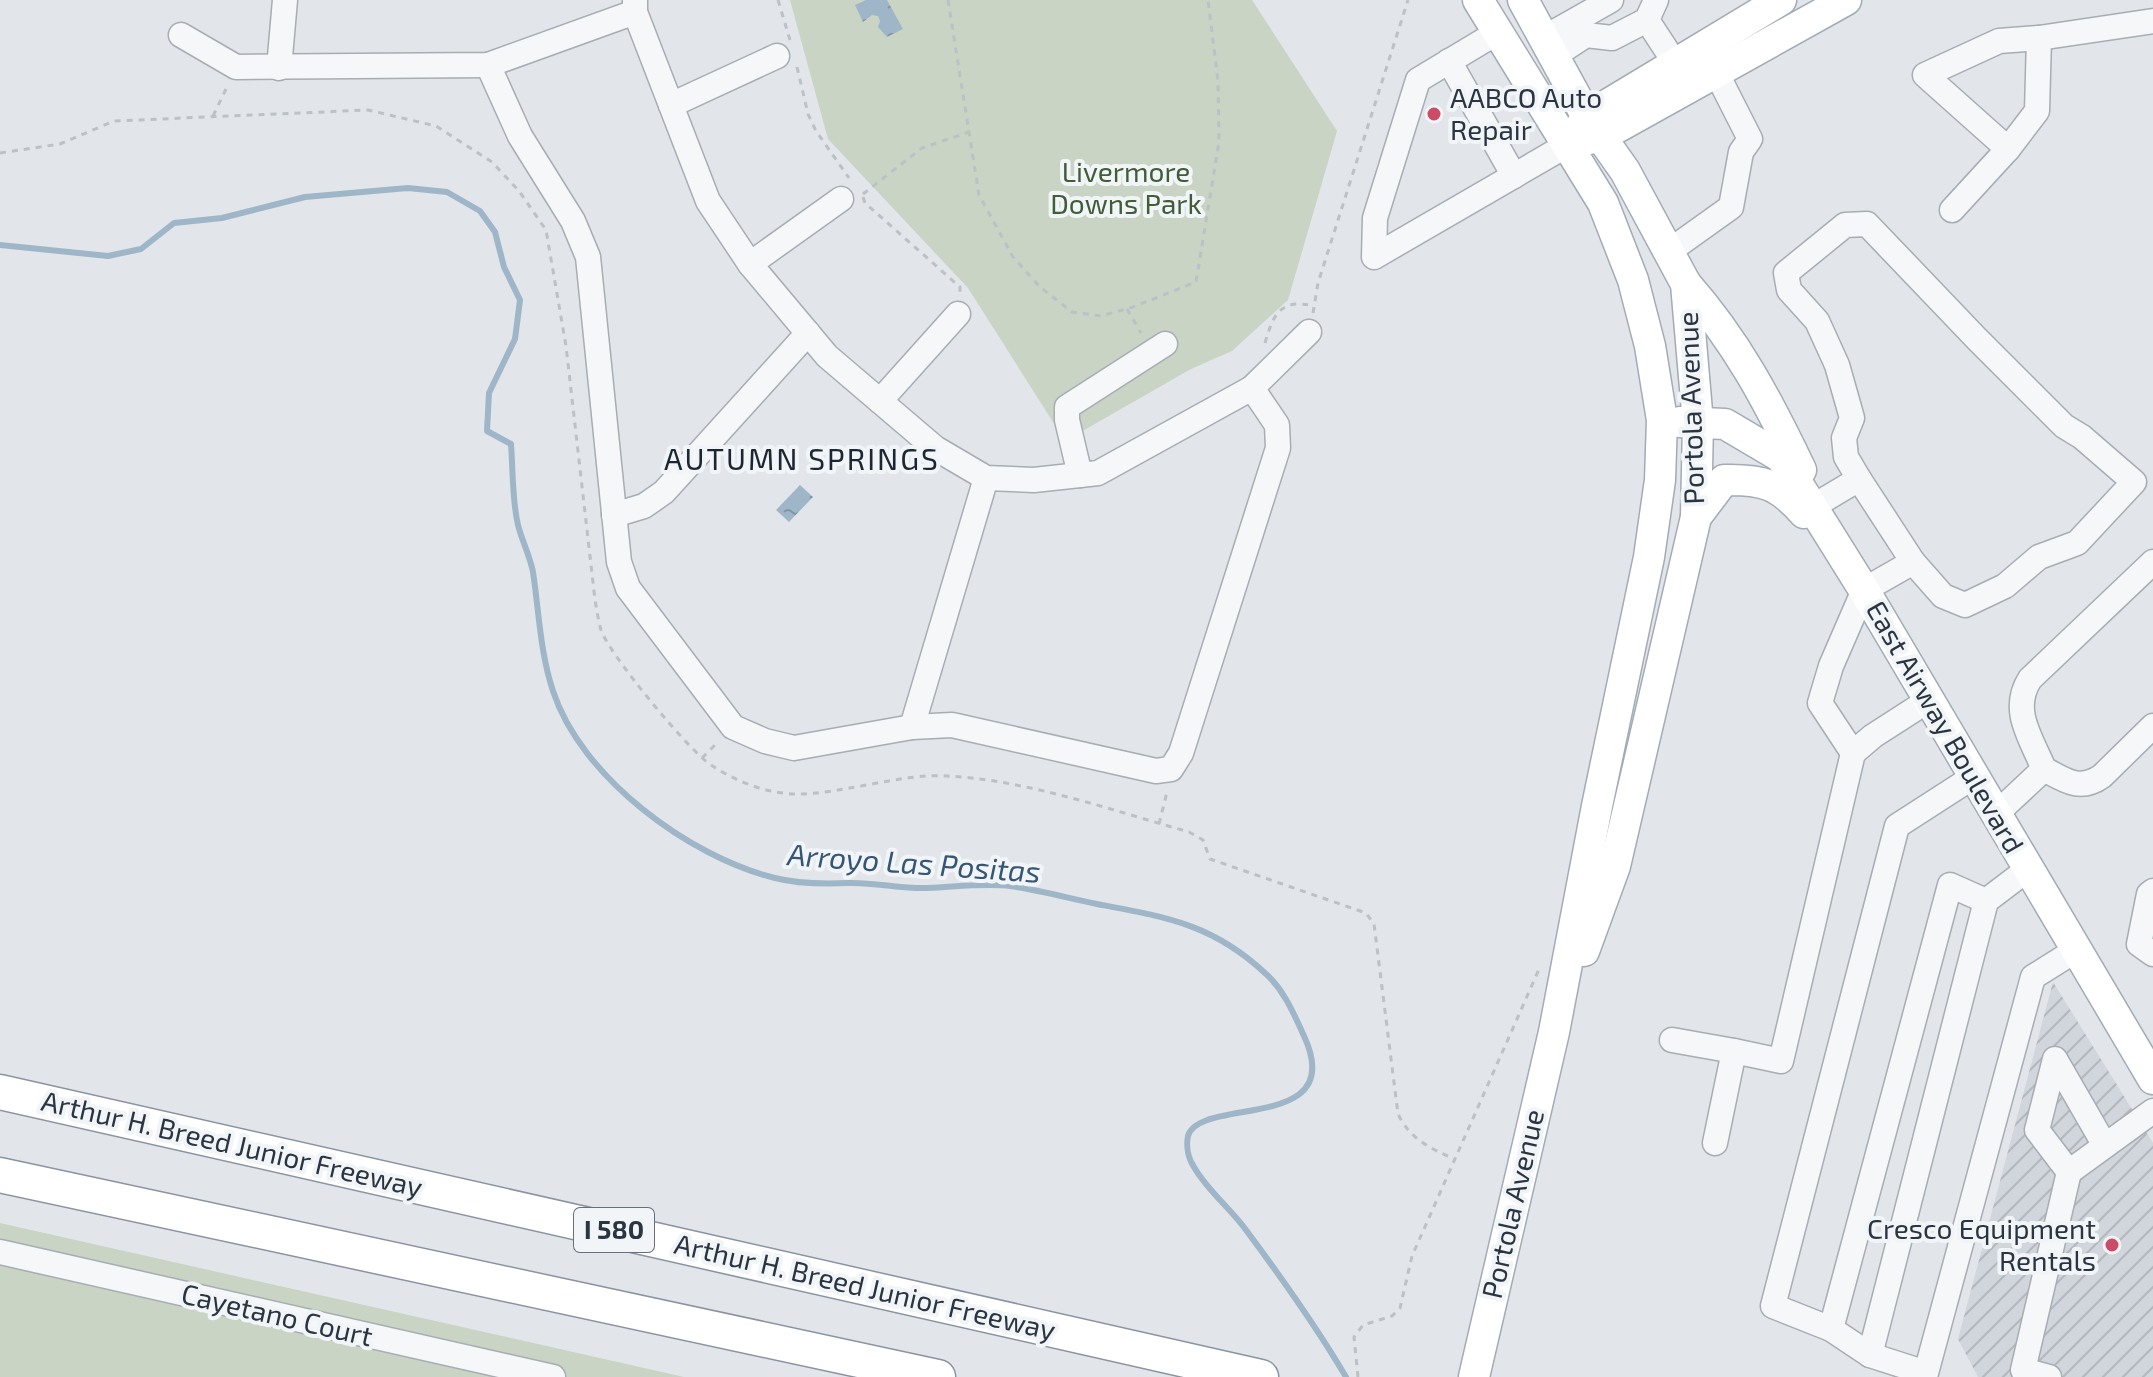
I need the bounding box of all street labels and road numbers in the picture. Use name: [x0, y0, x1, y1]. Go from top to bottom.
street label: Portola Avenue: [1670, 311, 1710, 505]
street label: East Airway Boulevard: [1860, 594, 2032, 859]
street label: Arthur H. Breed Junior Freeway: [38, 1083, 426, 1203]
street label: Portola Avenue: [1474, 1106, 1550, 1302]
road number: I 580: [574, 1208, 654, 1252]
street label: Arthur H. Breed Junior Freeway: [671, 1226, 1059, 1346]
street label: Cayetano Court: [178, 1276, 376, 1353]

